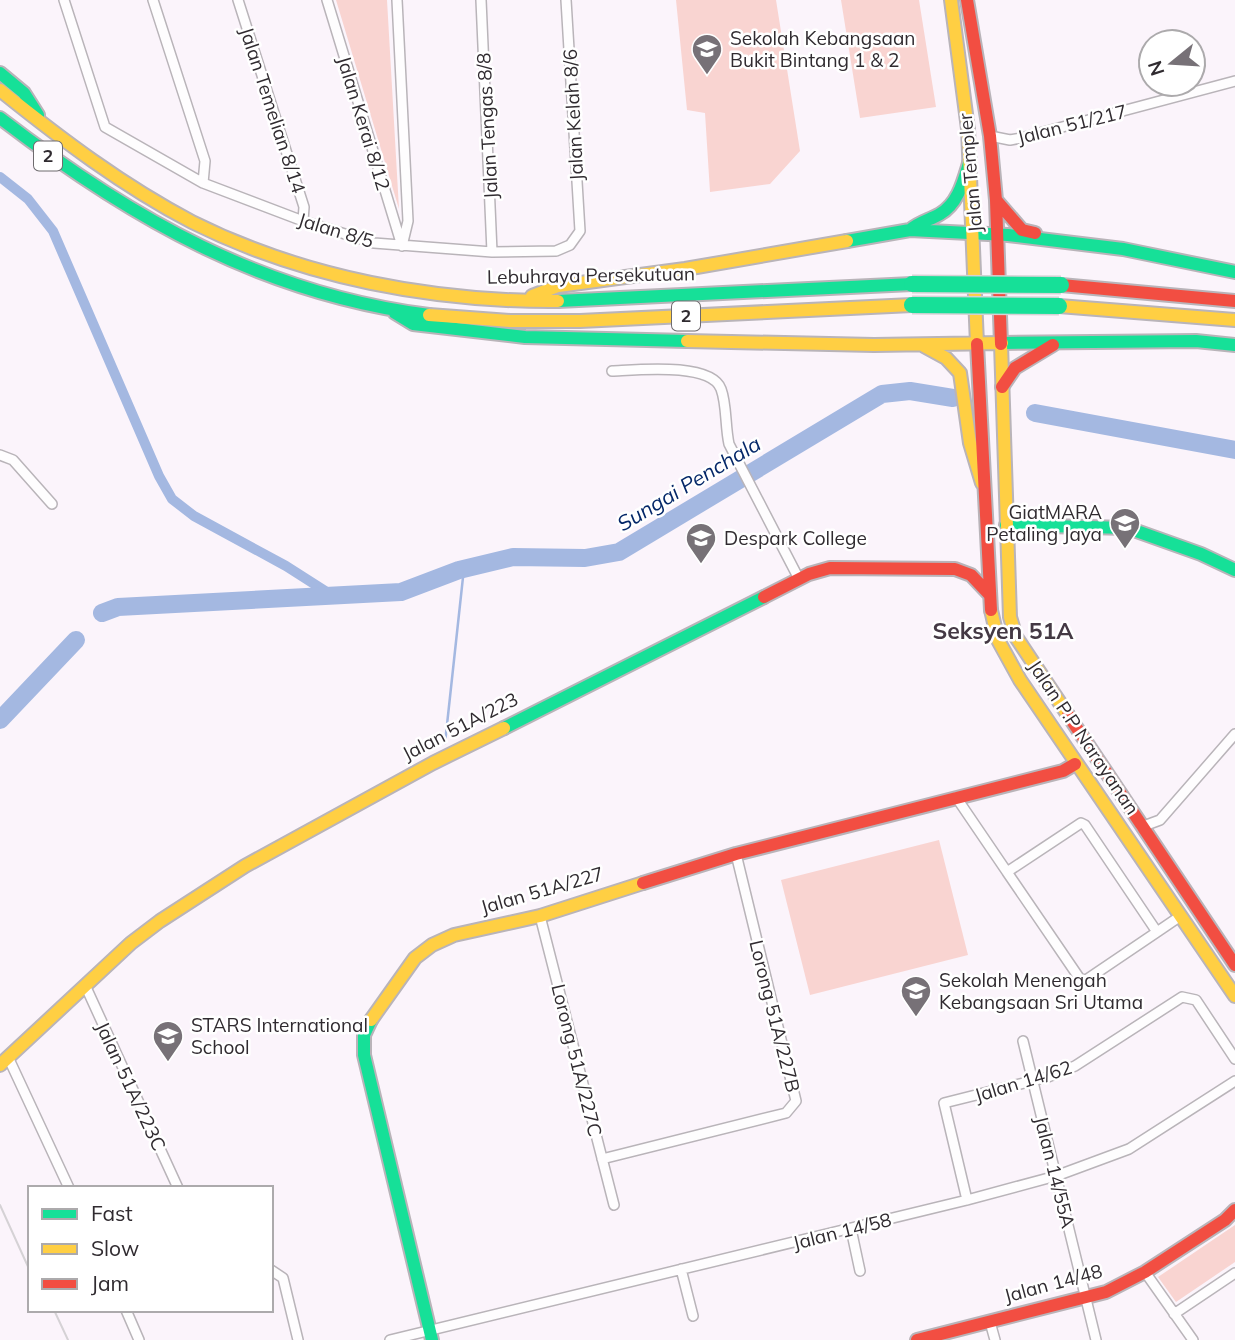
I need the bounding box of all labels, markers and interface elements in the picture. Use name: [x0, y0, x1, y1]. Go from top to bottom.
street label: Jalan Temelian 8/14: [235, 24, 311, 196]
place label: Sekolah Kebangsaan Bukit Bintang 1 & 2: [730, 26, 916, 72]
north arrow: [1137, 28, 1207, 98]
school or university icon: Sekolah Kebangsaan Bukit Bintang 1 & 2: [690, 32, 724, 76]
street label: Jalan Kelah 8/6: [558, 48, 588, 182]
street label: Jalan Tengas 8/8: [471, 52, 503, 200]
street label: Jalan Kerai 8/12: [332, 53, 396, 193]
text: N: [1142, 58, 1169, 79]
street label: Jalan 51/217: [1015, 99, 1129, 149]
street label: Jalan Templer: [953, 112, 987, 234]
road number: 2: [34, 141, 62, 170]
street label: Jalan 8/5: [295, 207, 377, 253]
street label: Lebuhraya Persekutuan: [487, 261, 695, 289]
road number: 2: [672, 302, 700, 330]
water label: Sungai Penchala: [612, 430, 765, 536]
place label: GiatMARA Petaling Jaya: [986, 500, 1102, 546]
school or university icon: GiatMARA Petaling Jaya: [1108, 506, 1142, 550]
school or university icon: Despark College: [684, 521, 718, 565]
place label: Despark College: [724, 526, 867, 550]
district label: Seksyen 51A: [932, 616, 1074, 645]
street label: Jalan P.P Narayanan: [1023, 655, 1145, 819]
street label: Jalan 51A/223: [398, 687, 522, 765]
street label: Jalan 51A/227: [478, 861, 606, 919]
street label: Lorong 51A/227B: [744, 937, 806, 1095]
place label: Sekolah Menengah Kebangsaan Sri Utama: [939, 968, 1143, 1014]
school or university icon: Sekolah Menengah Kebangsaan Sri Utama: [899, 974, 933, 1018]
street label: Lorong 51A/227C: [546, 981, 608, 1139]
place label: STARS International School: [191, 1013, 368, 1059]
street label: Jalan 51A/223C: [91, 1018, 171, 1154]
school or university icon: STARS International School: [151, 1019, 185, 1063]
street label: Jalan 14/62: [971, 1055, 1075, 1107]
street label: Jalan 14/55A: [1029, 1113, 1081, 1231]
legend: [28, 1186, 273, 1312]
text: Fast: [91, 1200, 133, 1226]
street label: Jalan 14/58: [790, 1207, 894, 1255]
text: Slow: [91, 1235, 139, 1261]
street label: Jalan 14/48: [1001, 1258, 1105, 1308]
text: Jam: [91, 1270, 129, 1296]

